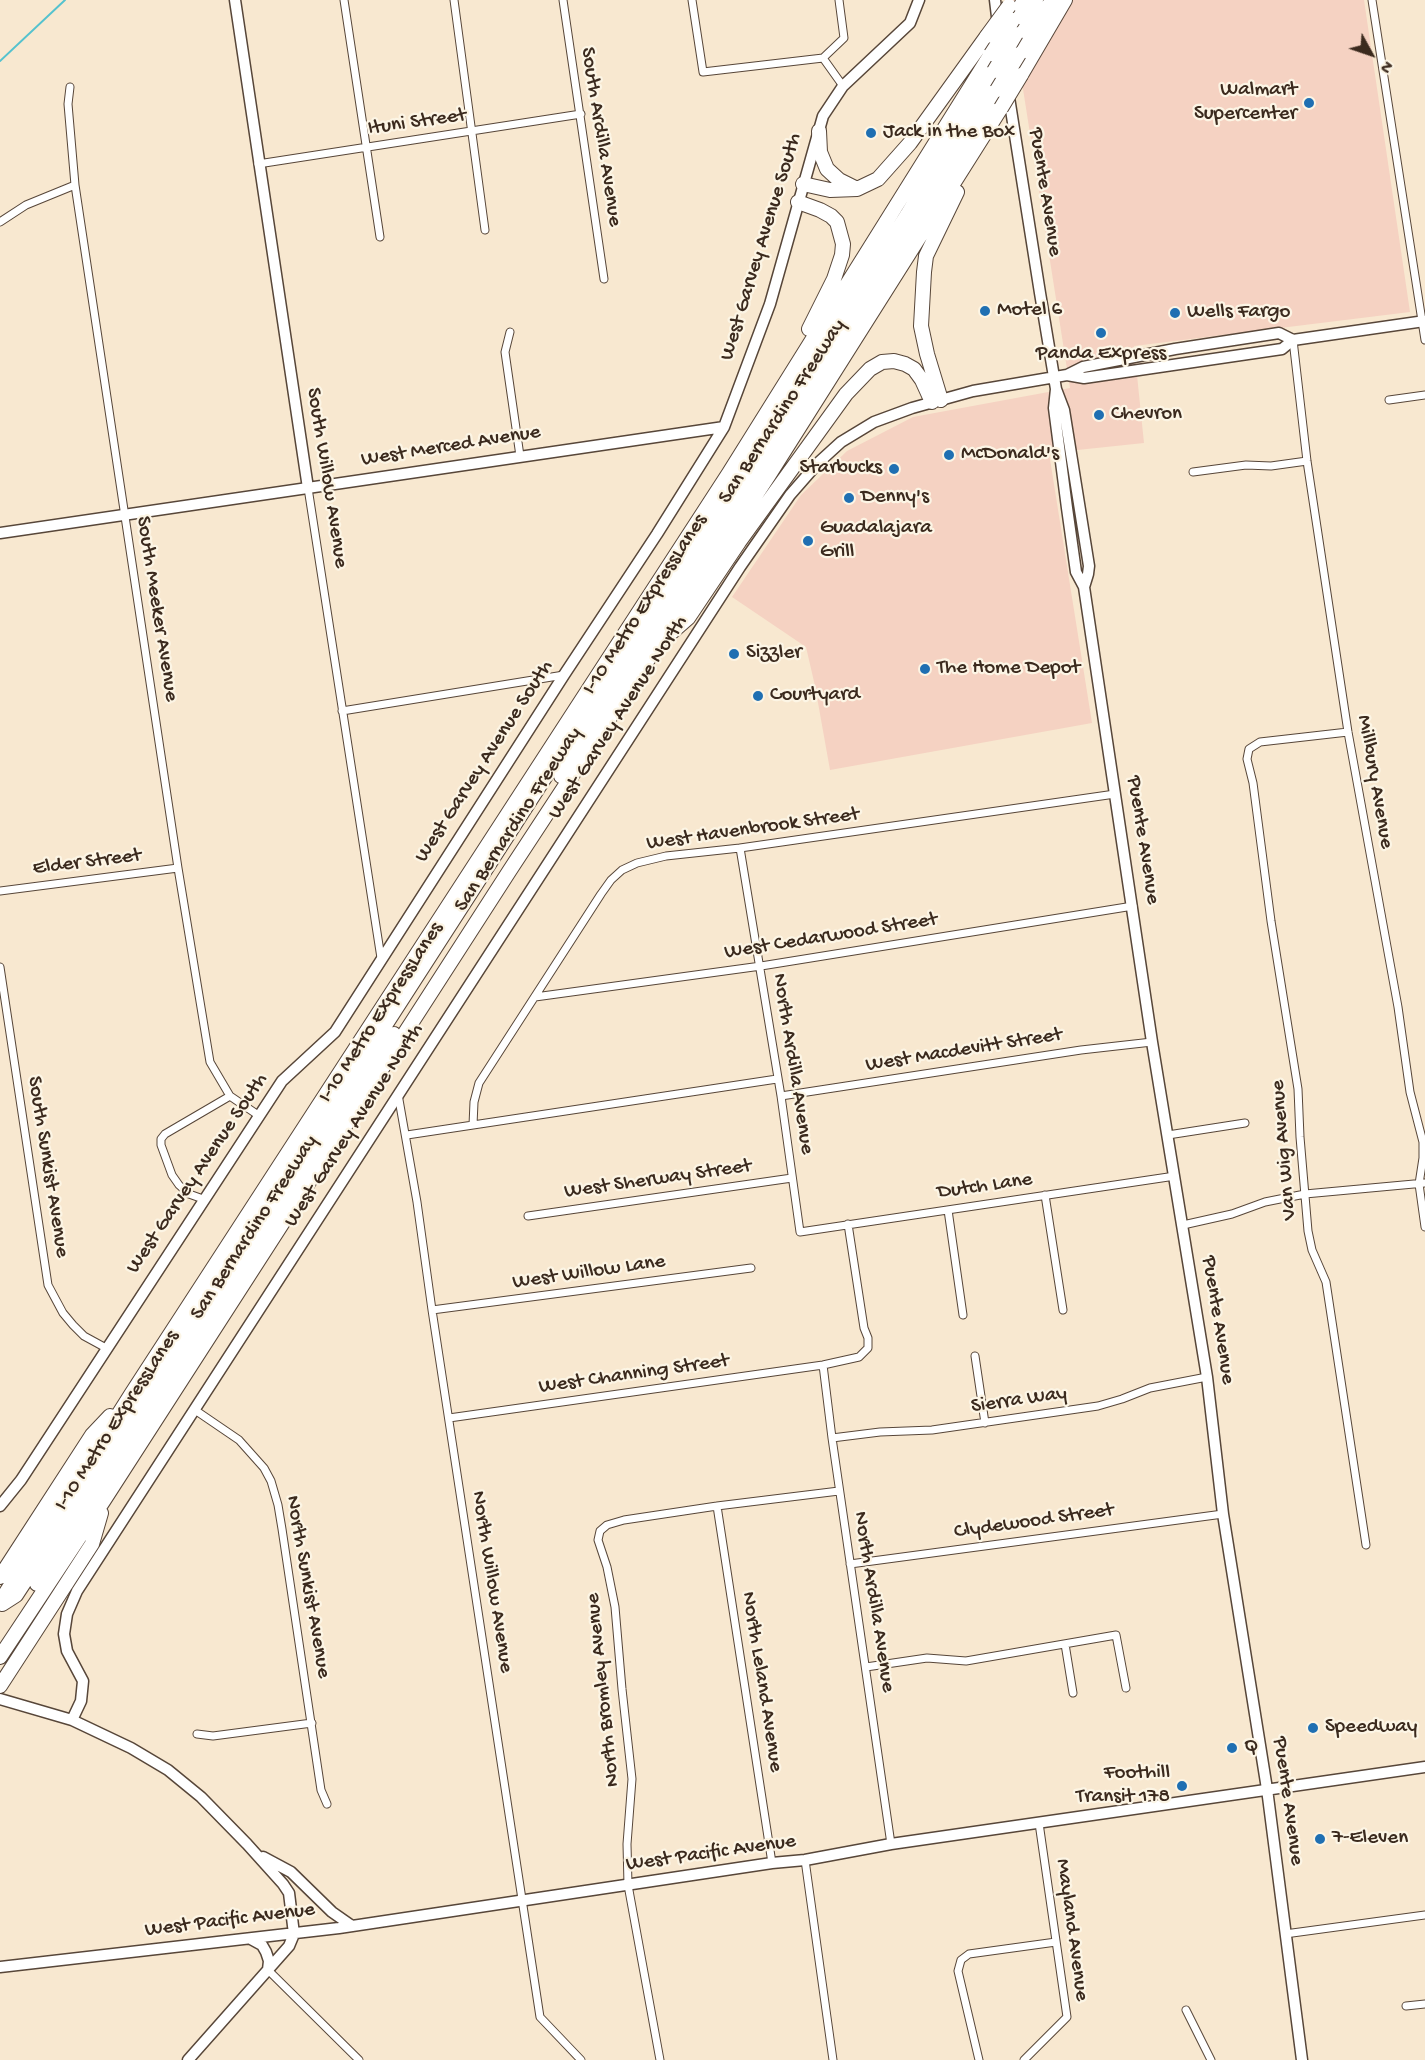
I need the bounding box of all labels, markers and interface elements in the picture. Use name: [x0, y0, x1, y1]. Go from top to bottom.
north arrow: [1341, 24, 1401, 84]
street label: South Ardilla Avenue: [573, 46, 627, 228]
text: N: [1375, 56, 1396, 76]
place label: Walmart Supercenter: [1194, 78, 1297, 128]
marker: Walmart Supercenter: [1302, 96, 1316, 110]
street label: Ituni Street: [366, 104, 468, 142]
place label: Jack in the Box: [883, 120, 1015, 146]
marker: Jack in the Box: [864, 126, 878, 140]
street label: Puente Avenue: [1021, 126, 1067, 258]
street label: West Garvey Avenue South: [715, 130, 809, 364]
place label: Motel 6: [997, 298, 1062, 324]
place label: Wells Fargo: [1187, 300, 1290, 326]
marker: Motel 6: [978, 304, 992, 318]
marker: Wells Fargo: [1168, 306, 1182, 320]
street label: San Bernardino Freeway: [714, 315, 852, 509]
marker: Panda Express: [1094, 326, 1108, 340]
place label: Panda Express: [1036, 342, 1166, 368]
street label: South Willow Avenue: [299, 386, 353, 570]
place label: Chevron: [1111, 402, 1182, 428]
marker: Chevron: [1092, 408, 1106, 422]
street label: West Merced Avenue: [360, 420, 542, 474]
place label: McDonald's: [961, 442, 1059, 468]
marker: McDonald's: [942, 448, 956, 462]
place label: Starbucks: [799, 456, 882, 482]
marker: Starbucks: [887, 462, 901, 476]
place label: Denny's: [861, 485, 929, 511]
marker: Denny's: [842, 491, 856, 505]
street label: I-10 Metro ExpressLanes: [578, 510, 714, 700]
street label: South Meeker Avenue: [129, 515, 183, 703]
place label: Guadalajara Grill: [820, 516, 932, 566]
marker: Guadalajara Grill: [801, 534, 815, 548]
street label: West Garvey Avenue North: [544, 611, 694, 825]
place label: Sizzler: [746, 641, 802, 667]
marker: Sizzler: [727, 647, 741, 661]
street label: West Garvey Avenue South: [410, 656, 560, 868]
place label: The Home Depot: [937, 656, 1080, 682]
marker: The Home Depot: [918, 662, 932, 676]
place label: Courtyard: [770, 683, 860, 709]
marker: Courtyard: [751, 689, 765, 703]
street label: Millbury Avenue: [1350, 713, 1398, 851]
street label: San Bernardino Freeway: [450, 723, 588, 917]
street label: Puente Avenue: [1119, 774, 1165, 906]
street label: West Havenbrook Street: [645, 803, 861, 857]
street label: Elder Street: [31, 844, 143, 882]
street label: West Cedarwood Street: [723, 908, 939, 966]
street label: I-10 Metro ExpressLanes: [314, 918, 450, 1108]
street label: North Ardilla Avenue: [765, 972, 819, 1156]
street label: West Garvey Avenue North: [280, 1019, 430, 1233]
street label: West Macdevitt Street: [864, 1023, 1064, 1079]
street label: West Garvey Avenue South: [122, 1069, 274, 1279]
street label: South Sunkist Avenue: [20, 1075, 74, 1259]
street label: Van Wig Avenue: [1266, 1079, 1304, 1221]
street label: San Bernardino Freeway: [186, 1131, 324, 1325]
street label: West Sherway Street: [563, 1154, 753, 1206]
street label: Dutch Lane: [936, 1168, 1034, 1206]
street label: West Willow Lane: [511, 1250, 667, 1296]
street label: Puente Avenue: [1194, 1254, 1240, 1386]
street label: I-10 Metro ExpressLanes: [50, 1326, 186, 1516]
street label: West Channing Street: [537, 1349, 731, 1401]
street label: Sierra Way: [969, 1382, 1069, 1420]
street label: North Willow Avenue: [464, 1489, 518, 1675]
street label: North Sunkist Avenue: [279, 1494, 335, 1680]
street label: Clydewood Street: [953, 1498, 1115, 1546]
street label: North Ardilla Avenue: [846, 1510, 900, 1694]
street label: North Leland Avenue: [734, 1590, 788, 1774]
street label: North Bromley Avenue: [581, 1592, 627, 1788]
place label: Speedway: [1325, 1715, 1417, 1741]
marker: Speedway: [1306, 1721, 1320, 1735]
place label: Q: [1244, 1735, 1258, 1761]
street label: Puente Avenue: [1265, 1735, 1309, 1867]
marker: Q: [1225, 1741, 1239, 1755]
place label: Foothill Transit 178: [1076, 1761, 1170, 1811]
marker: Foothill Transit 178: [1175, 1779, 1189, 1793]
place label: 7-Eleven: [1332, 1826, 1408, 1852]
street label: West Pacific Avenue: [625, 1830, 797, 1878]
marker: 7-Eleven: [1313, 1832, 1327, 1846]
street label: Mayland Avenue: [1049, 1857, 1093, 2003]
street label: West Pacific Avenue: [144, 1898, 316, 1944]

